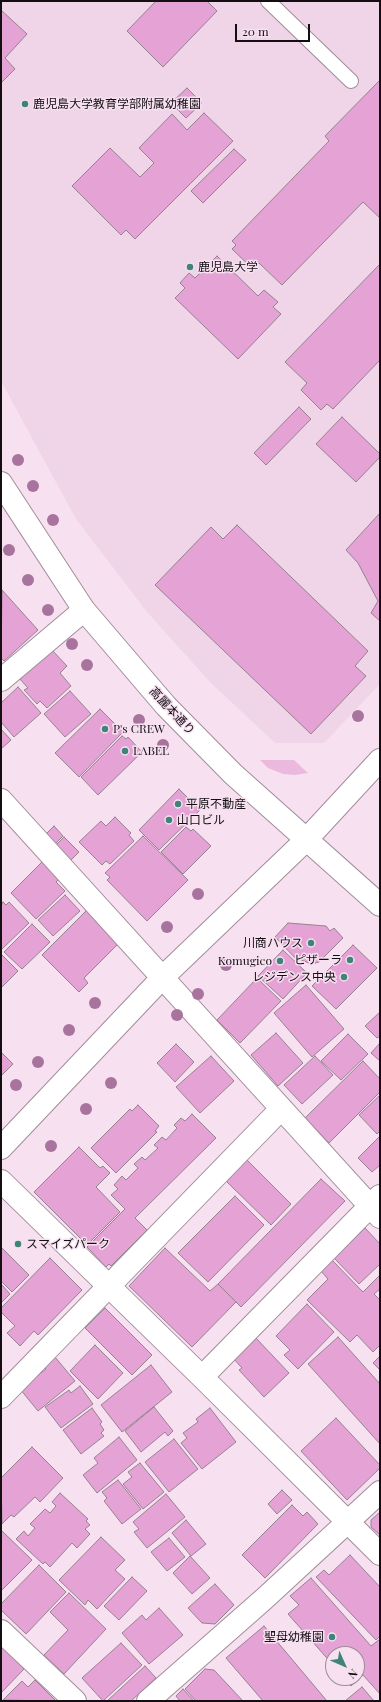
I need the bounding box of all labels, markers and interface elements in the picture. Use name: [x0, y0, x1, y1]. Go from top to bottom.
scale bar: [237, 16, 312, 42]
text: 20 m: [242, 23, 269, 39]
place label: 鹿児島大学教育学部附属幼稚園: [33, 97, 201, 111]
marker: 鹿児島大学教育学部附属幼稚園: [20, 99, 30, 109]
place label: 鹿児島大学: [198, 260, 258, 274]
marker: 鹿児島大学: [185, 262, 195, 272]
street label: 高麗本通り: [146, 684, 198, 738]
place label: P's CREW: [113, 722, 165, 736]
marker: P's CREW: [100, 724, 110, 734]
place label: LABEL: [133, 744, 169, 758]
marker: LABEL: [120, 746, 130, 756]
place label: 平原不動産: [186, 797, 246, 811]
marker: 平原不動産: [173, 799, 183, 809]
place label: 山口ビル: [177, 813, 225, 827]
marker: 山口ビル: [164, 815, 174, 825]
place label: 川商ハウス: [243, 936, 303, 950]
marker: 川商ハウス: [306, 938, 316, 948]
place label: ピザーラ: [294, 953, 342, 967]
place label: Komugico: [218, 954, 272, 968]
marker: ピザーラ: [345, 955, 355, 965]
marker: Komugico: [275, 956, 285, 966]
place label: レジデンス中央: [252, 970, 336, 984]
marker: レジデンス中央: [339, 972, 349, 982]
place label: スマイズパーク: [26, 1237, 110, 1251]
marker: スマイズパーク: [13, 1239, 23, 1249]
place label: 聖母幼稚園: [264, 1630, 324, 1644]
marker: 聖母幼稚園: [327, 1632, 337, 1642]
north arrow: [325, 1646, 365, 1686]
text: N: [345, 1666, 361, 1682]

